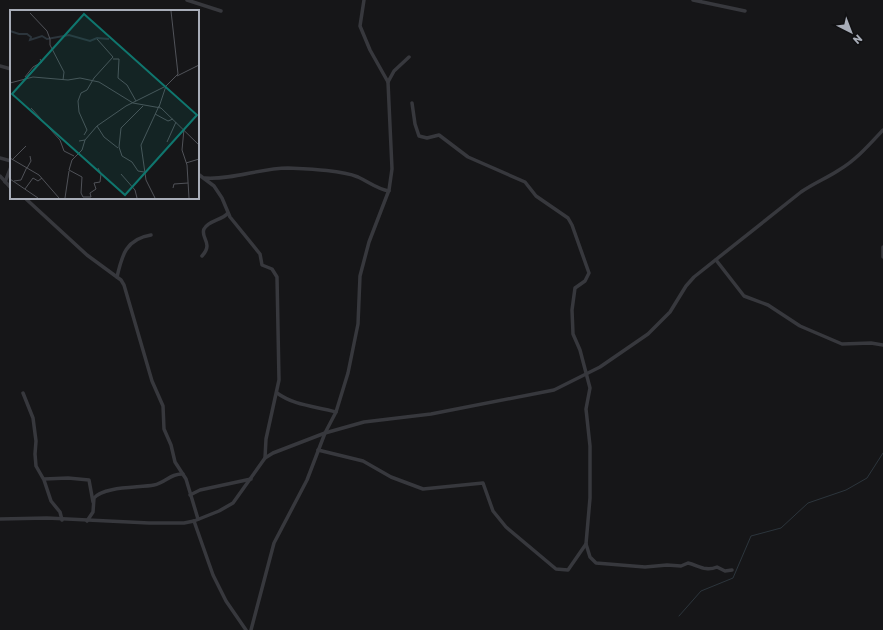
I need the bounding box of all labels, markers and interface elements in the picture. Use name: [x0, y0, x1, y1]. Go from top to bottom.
inset map: [10, 10, 199, 199]
north arrow: [831, 12, 871, 52]
text: N: [850, 32, 865, 47]

